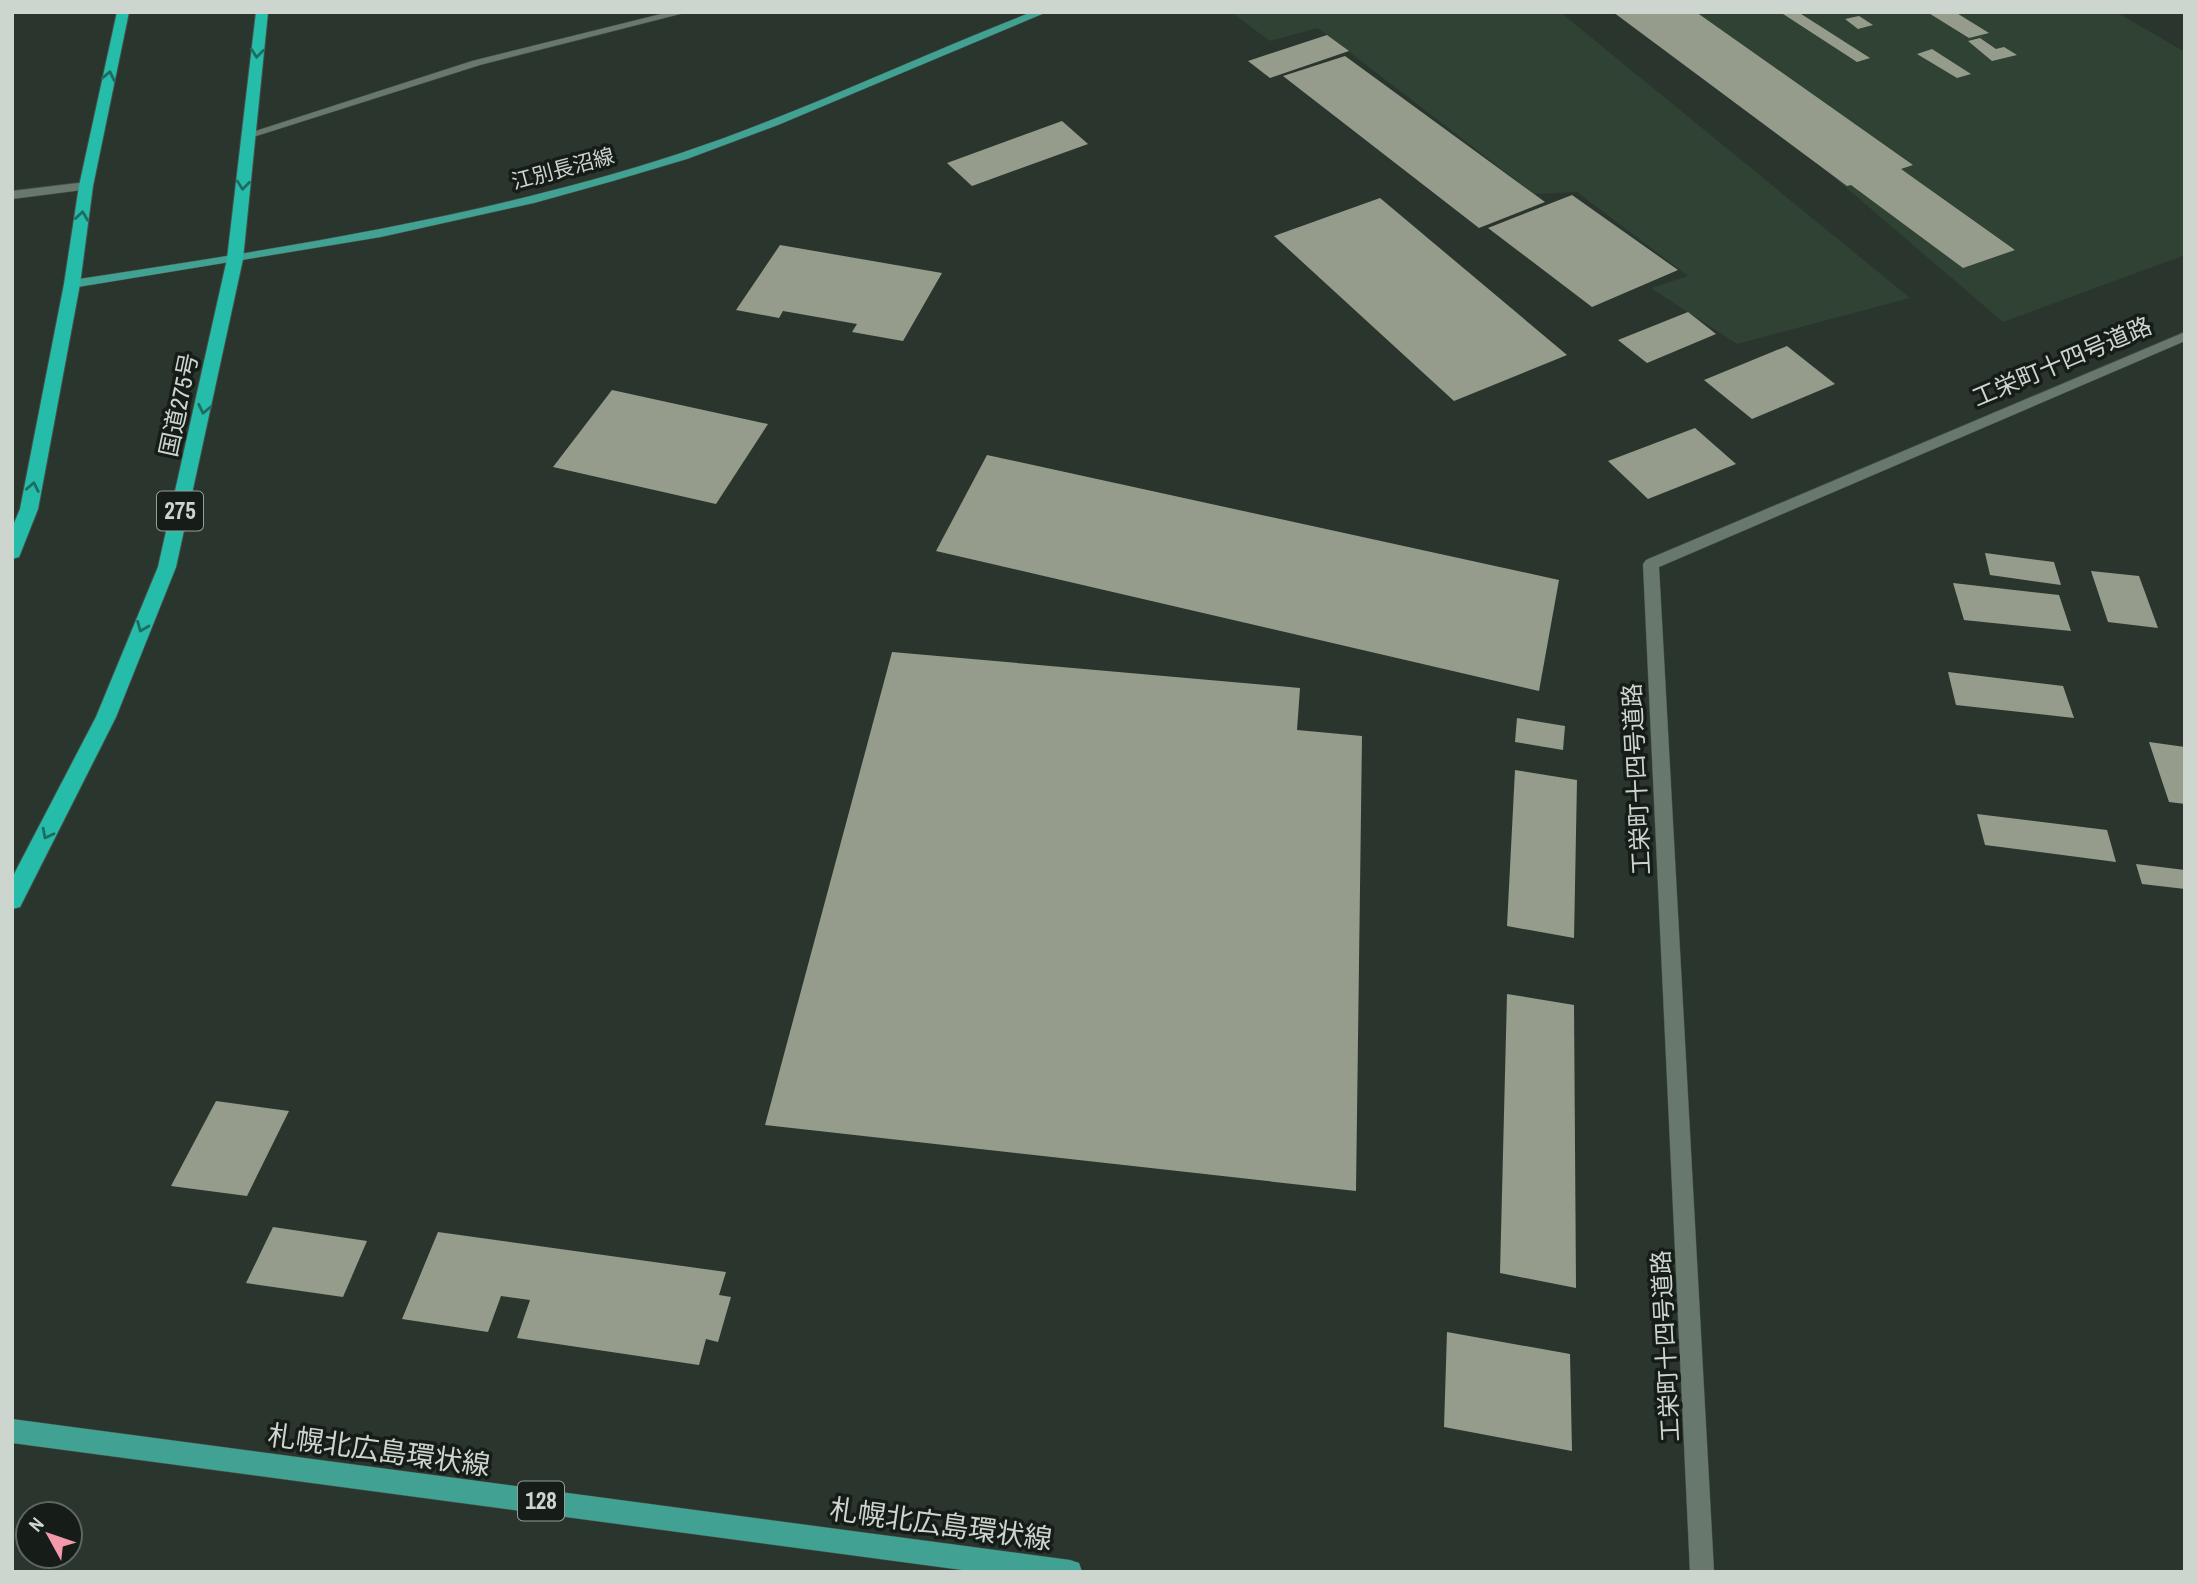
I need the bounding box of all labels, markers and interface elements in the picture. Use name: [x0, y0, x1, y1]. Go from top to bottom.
one-way arrow: [250, 47, 265, 58]
one-way arrow: [101, 70, 115, 82]
street label: 江別長沼線: [508, 141, 617, 196]
one-way arrow: [236, 179, 251, 191]
one-way arrow: [74, 211, 89, 222]
street label: 工栄町十四号道路: [1967, 309, 2156, 413]
street label: 国道275号: [151, 350, 205, 459]
one-way arrow: [197, 403, 212, 415]
one-way arrow: [25, 481, 40, 493]
road number: 275: [157, 491, 203, 530]
one-way arrow: [137, 621, 151, 633]
street label: 工栄町十四号道路: [1615, 682, 1657, 876]
one-way arrow: [41, 827, 55, 839]
street label: 工栄町十四号道路: [1644, 1249, 1686, 1443]
street label: 札幌北広島環状線: [265, 1416, 493, 1484]
road number: 128: [518, 1482, 564, 1520]
street label: 札幌北広島環状線: [827, 1490, 1055, 1558]
north arrow: [14, 1500, 84, 1570]
text: N: [22, 1511, 50, 1537]

